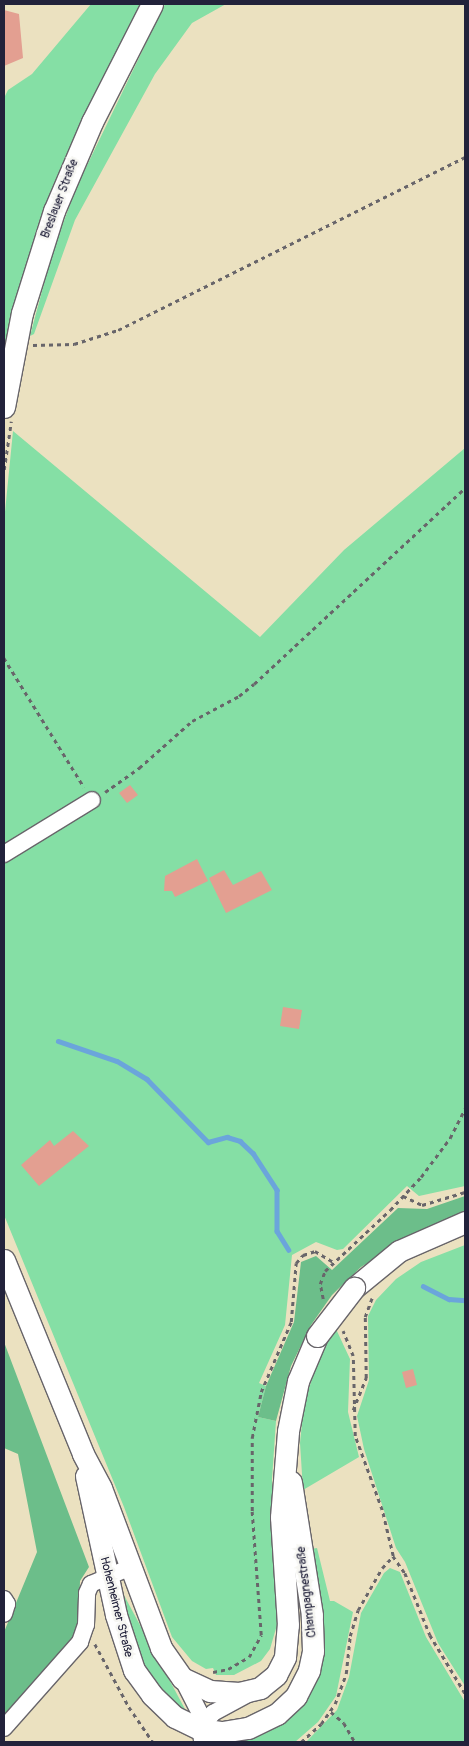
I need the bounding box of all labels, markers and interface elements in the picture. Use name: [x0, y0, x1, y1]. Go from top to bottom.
street label: Breslauer Straße: [38, 158, 82, 240]
street label: Champagnestraße: [294, 1546, 320, 1638]
street label: Hohenheimer Straße: [97, 1555, 135, 1659]

